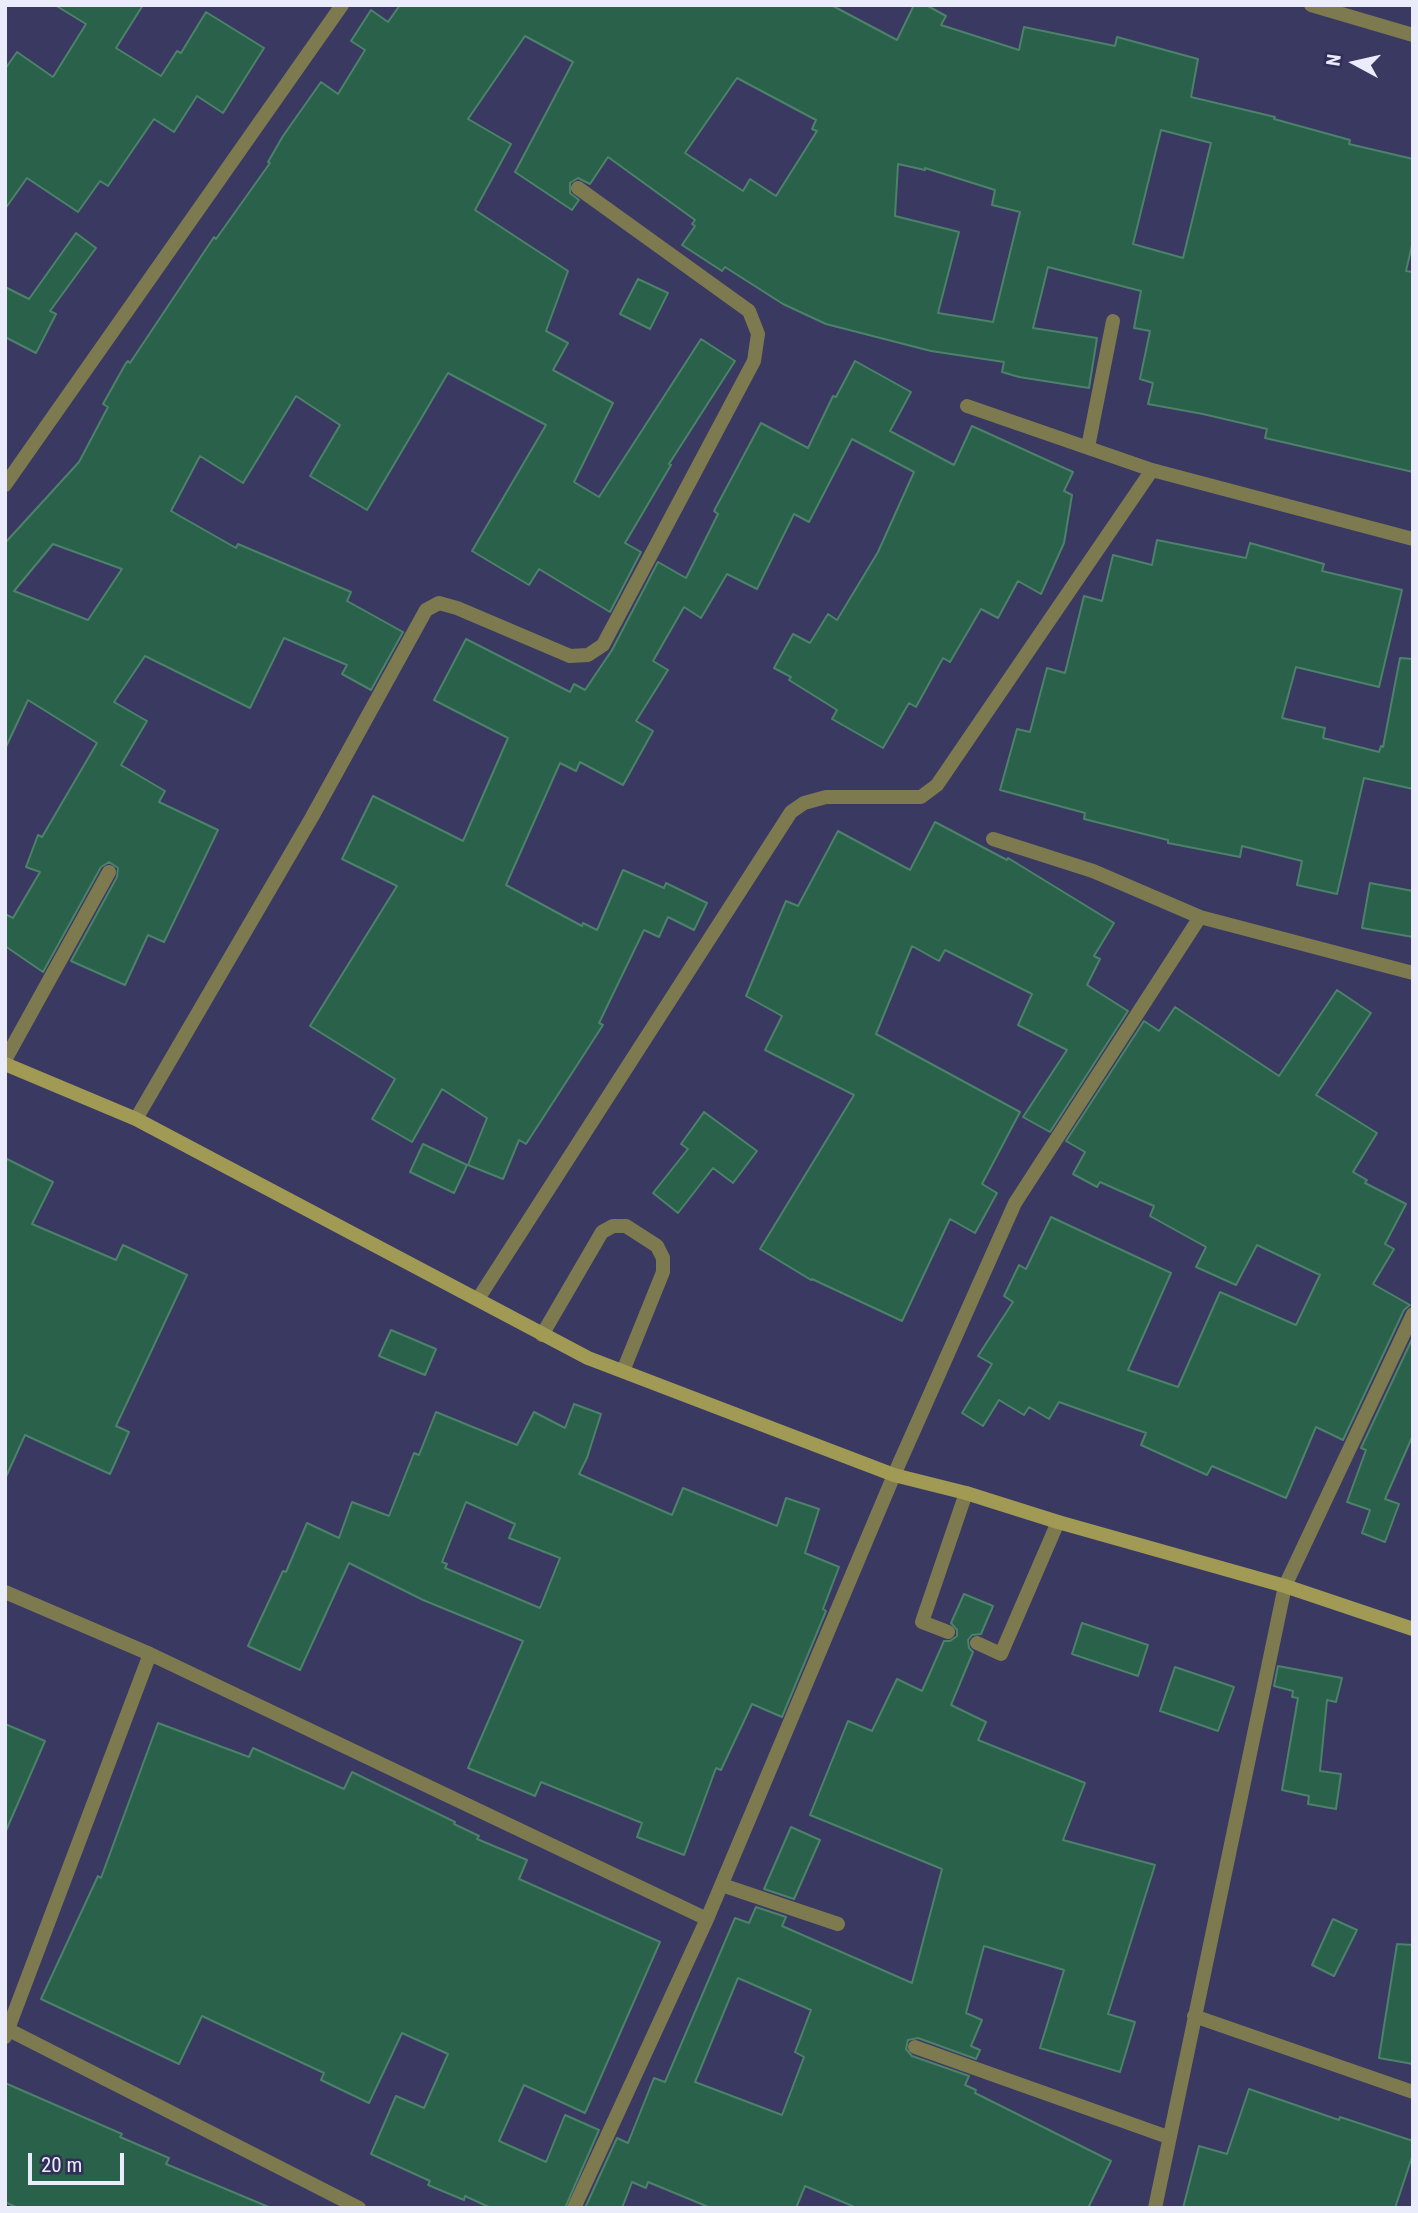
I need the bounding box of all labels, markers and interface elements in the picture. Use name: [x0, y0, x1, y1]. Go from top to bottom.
north arrow: [1320, 28, 1390, 98]
text: N: [1322, 53, 1346, 67]
scale bar: [32, 2140, 128, 2184]
text: 20 m: [41, 2153, 82, 2177]

